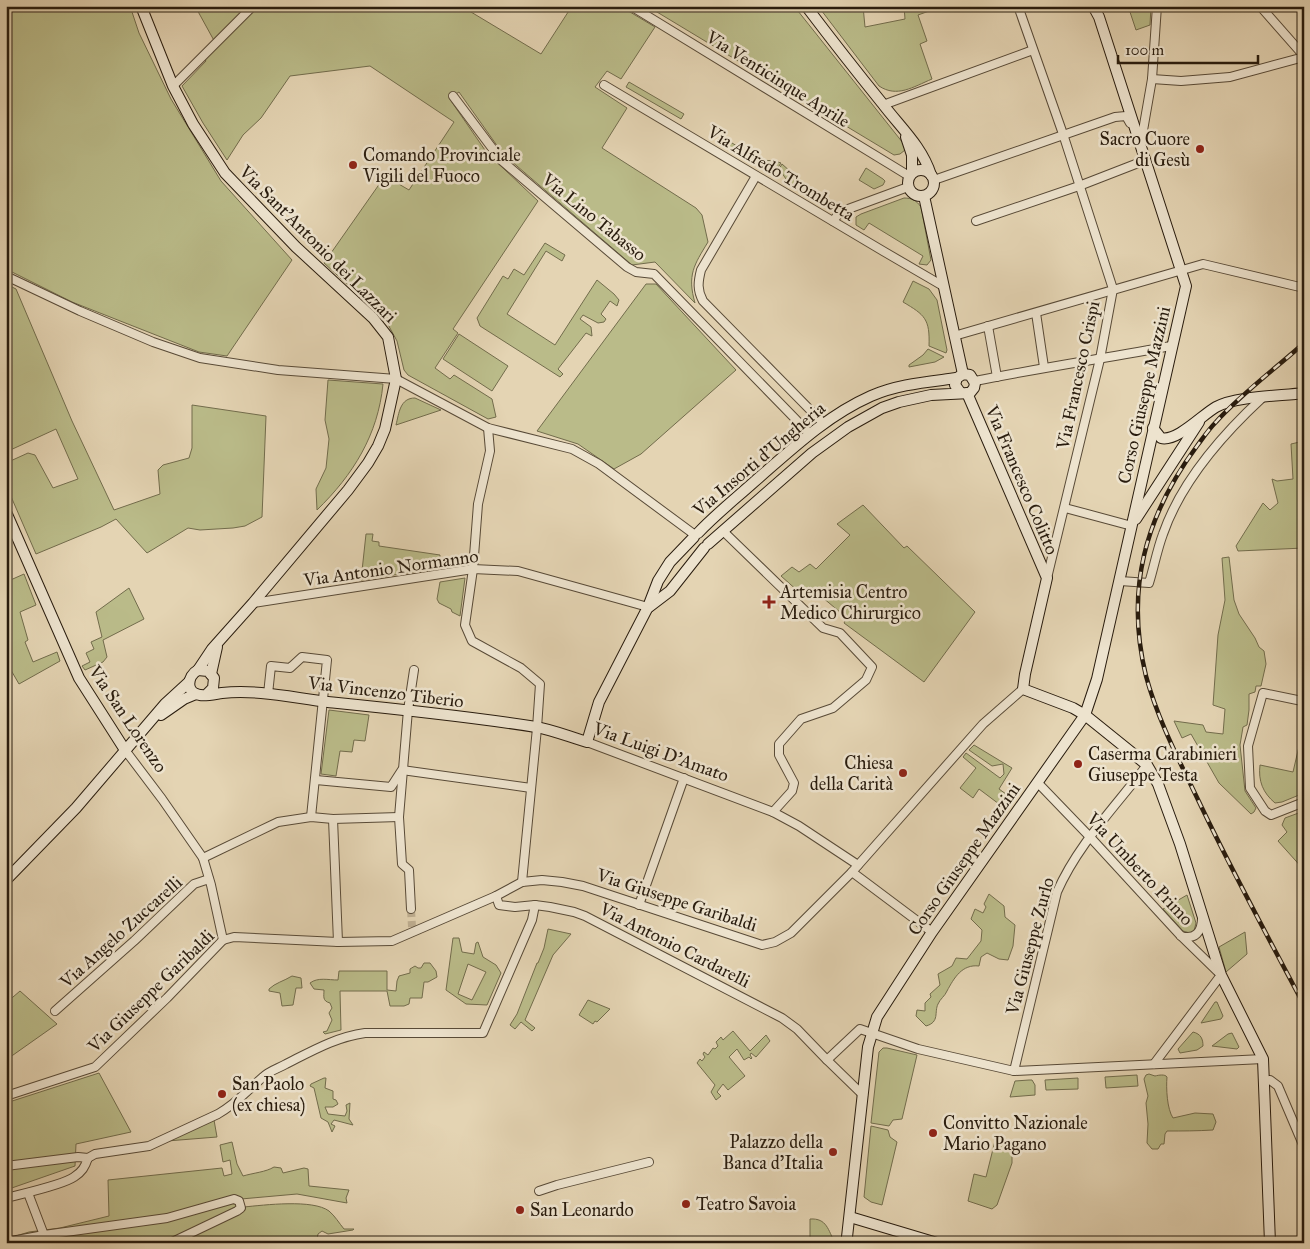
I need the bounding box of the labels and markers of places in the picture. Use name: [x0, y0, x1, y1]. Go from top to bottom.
place label: Sacro Cuore di Gesù: [1100, 128, 1190, 171]
marker: Sacro Cuore di Gesù: [1194, 143, 1206, 155]
place label: Comando Provinciale Vigili del Fuoco: [362, 144, 521, 188]
marker: Comando Provinciale Vigili del Fuoco: [347, 159, 359, 171]
place label: Artemisia Centro Medico Chirurgico: [779, 581, 921, 625]
marker: Artemisia Centro Medico Chirurgico: [762, 595, 776, 609]
place label: Caserma Carabinieri Giuseppe Testa: [1088, 743, 1237, 786]
place label: Chiesa della Carità: [810, 752, 893, 795]
marker: Caserma Carabinieri Giuseppe Testa: [1072, 758, 1084, 770]
marker: Chiesa della Carità: [897, 767, 909, 779]
place label: San Paolo (ex chiesa): [232, 1073, 306, 1117]
marker: San Paolo (ex chiesa): [216, 1088, 228, 1100]
place label: Convitto Nazionale Mario Pagano: [943, 1112, 1088, 1156]
marker: Convitto Nazionale Mario Pagano: [927, 1127, 939, 1139]
place label: Palazzo della Banca d'Italia: [722, 1131, 823, 1174]
marker: Palazzo della Banca d'Italia: [827, 1146, 839, 1158]
place label: Teatro Savoia: [696, 1193, 797, 1215]
marker: Teatro Savoia: [680, 1198, 692, 1210]
place label: San Leonardo: [530, 1199, 634, 1221]
marker: San Leonardo: [514, 1204, 526, 1216]

